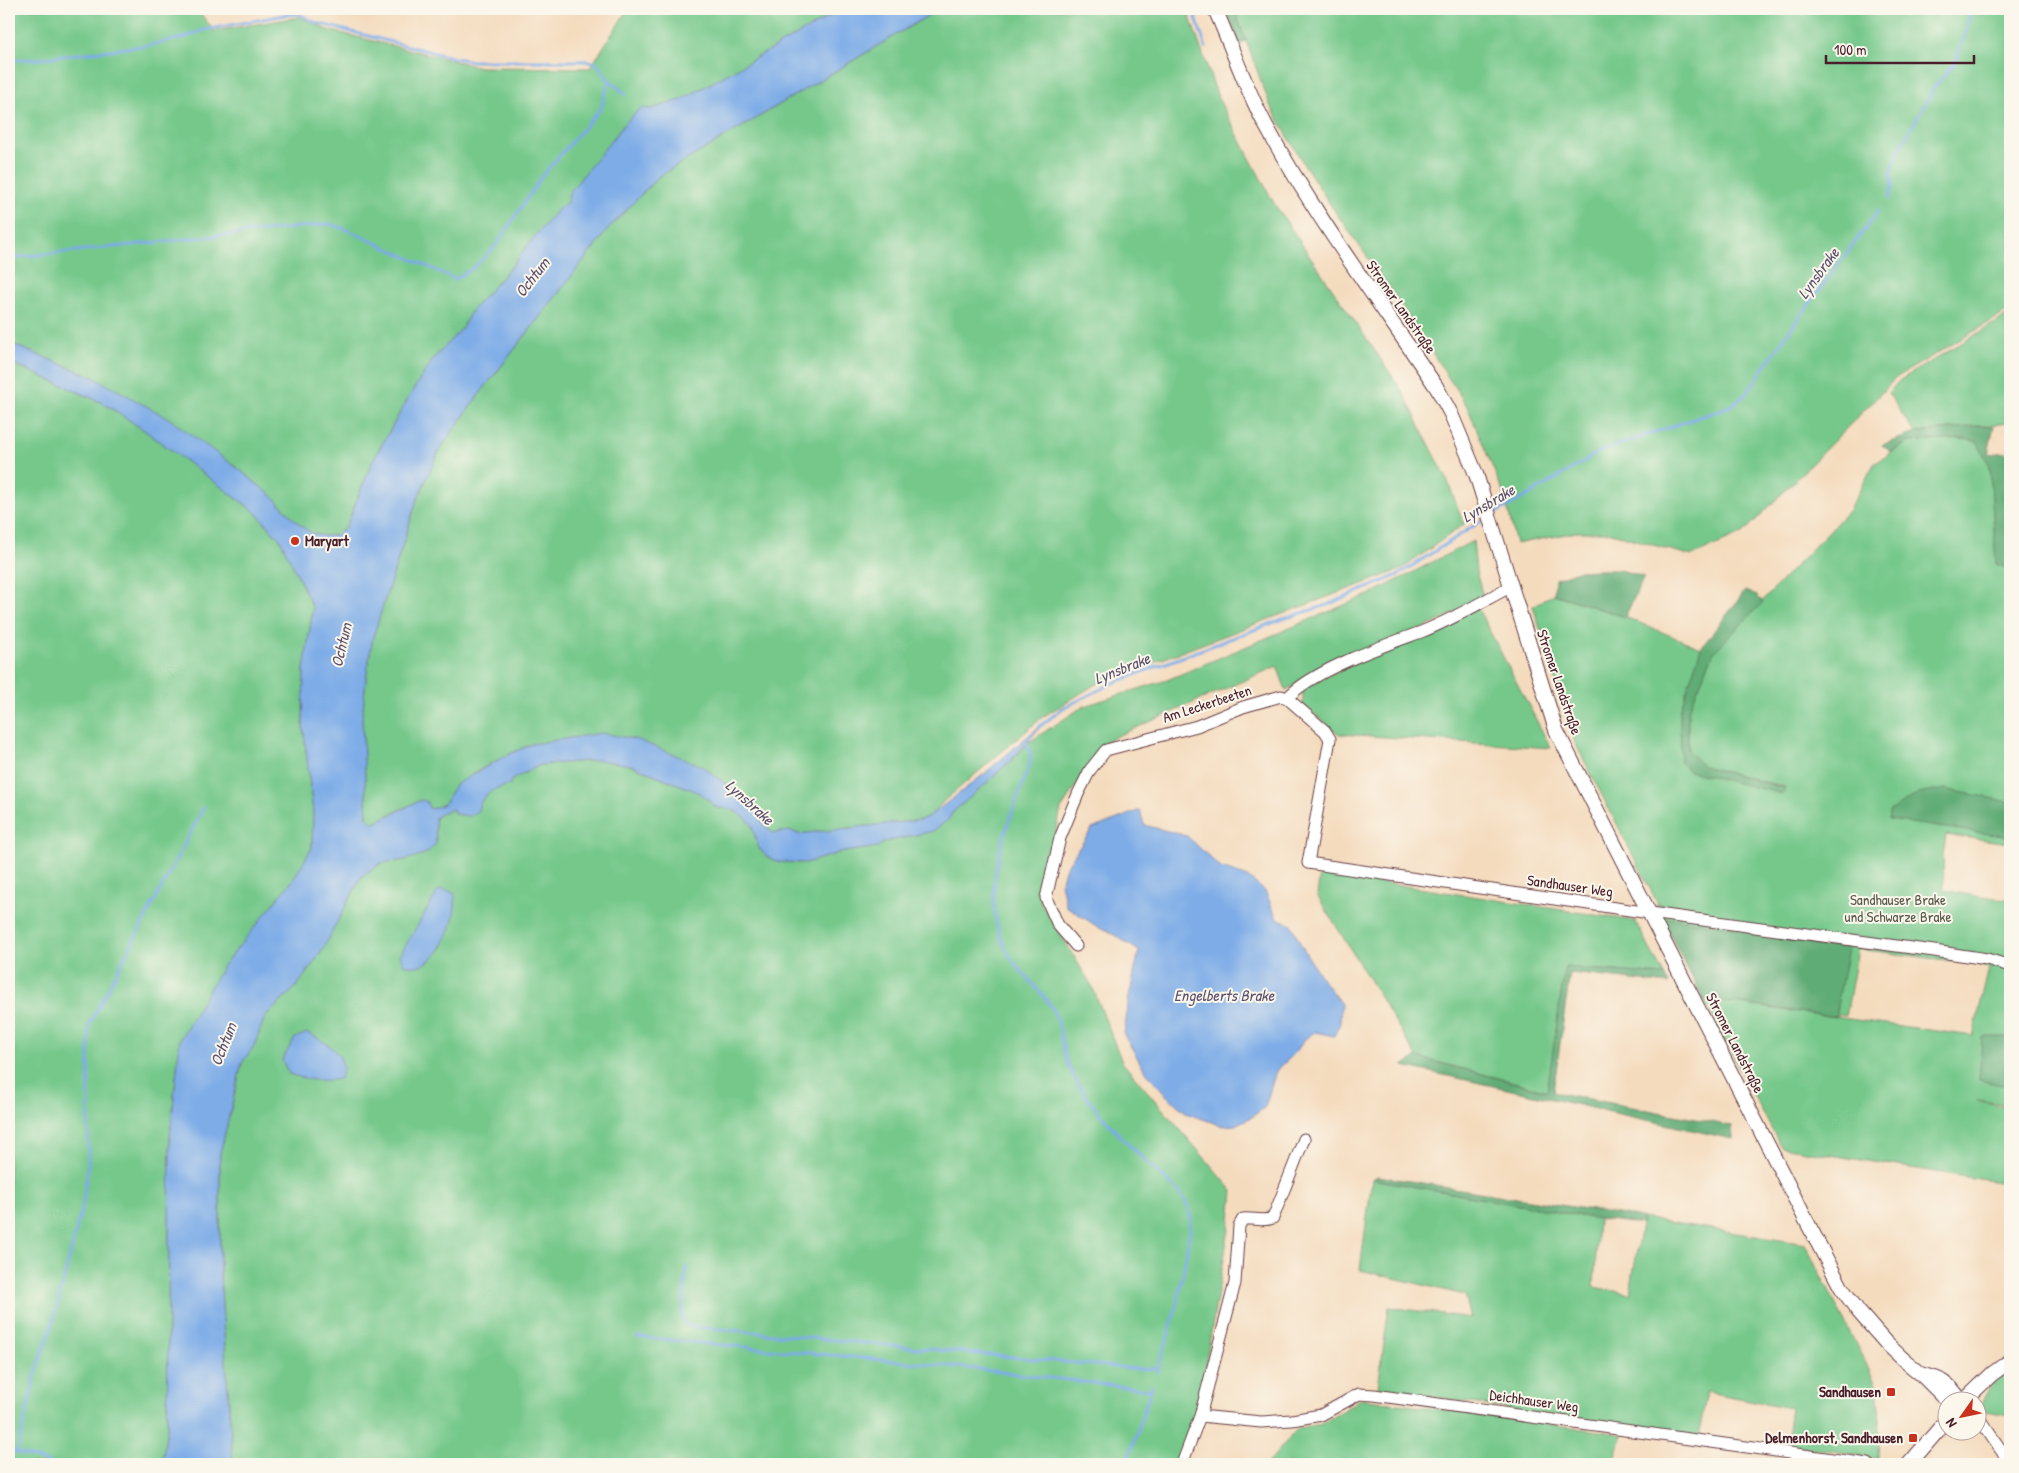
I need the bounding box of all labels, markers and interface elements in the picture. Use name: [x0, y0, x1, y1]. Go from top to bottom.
scale bar: [1826, 32, 1974, 64]
text: 100 m: [1834, 39, 1867, 60]
water label: Lynsbrake: [1792, 243, 1844, 303]
water label: Ochtum: [510, 252, 555, 301]
street label: Stromer Landstraße: [1361, 256, 1442, 358]
water label: Lynsbrake: [1457, 478, 1519, 527]
place label: Maryart: [305, 530, 350, 552]
marker: Maryart: [289, 535, 301, 547]
water label: Ochtum: [325, 620, 357, 669]
street label: Stromer Landstraße: [1532, 626, 1587, 737]
water label: Lynsbrake: [1091, 647, 1154, 689]
street label: Am Leckerbeeten: [1160, 679, 1254, 728]
water label: Lynsbrake: [721, 774, 779, 830]
street label: Sandhauser Weg: [1526, 869, 1615, 902]
park label: Sandhauser Brake und Schwarze Brake: [1845, 889, 1952, 927]
water label: Engelberts Brake: [1174, 984, 1275, 1006]
street label: Stromer Landstraße: [1701, 989, 1770, 1096]
water label: Ochtum: [204, 1018, 242, 1069]
place label: Sandhausen: [1819, 1381, 1881, 1402]
street label: Deichhauser Weg: [1488, 1384, 1580, 1417]
marker: Sandhausen: [1885, 1386, 1897, 1398]
north arrow: [1936, 1390, 1986, 1440]
text: N: [1940, 1415, 1961, 1432]
place label: Delmenhorst, Sandhausen: [1765, 1427, 1903, 1448]
marker: Delmenhorst, Sandhausen: [1907, 1432, 1919, 1444]

